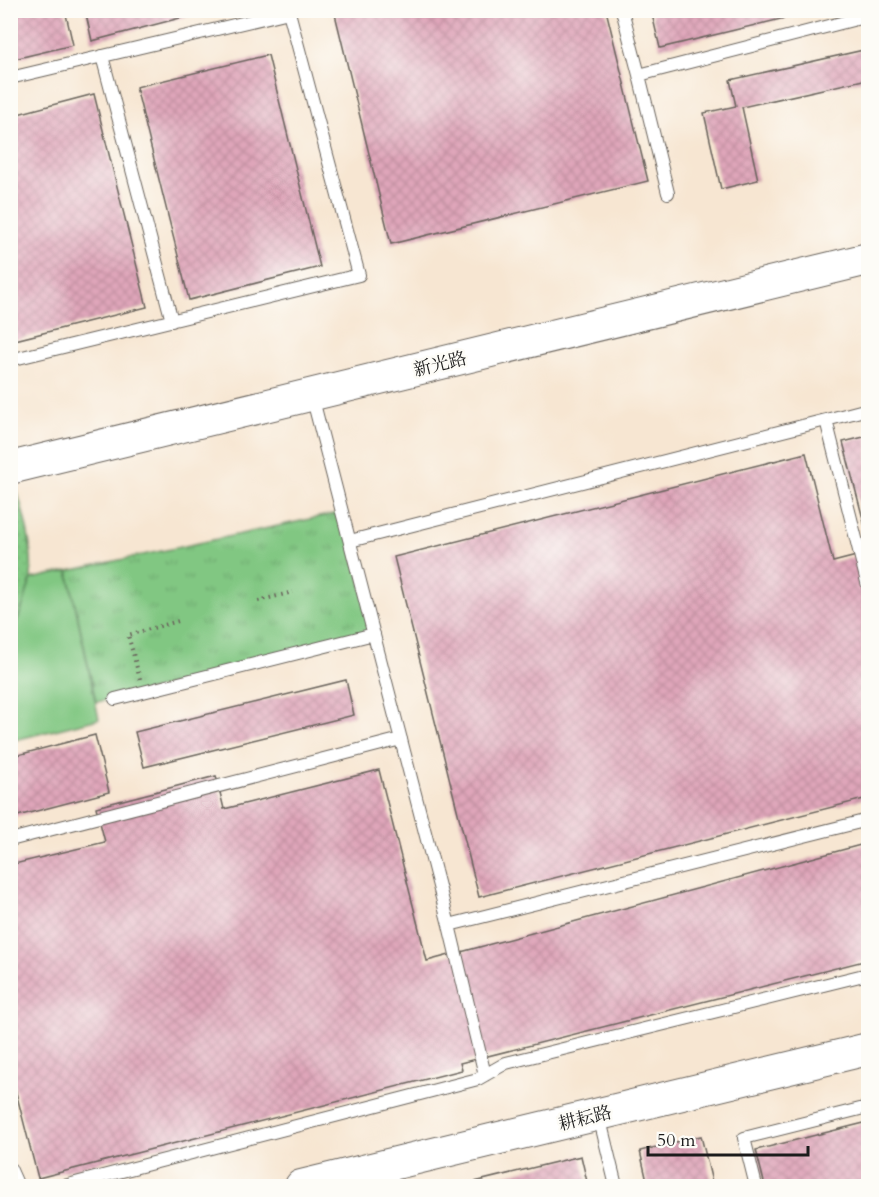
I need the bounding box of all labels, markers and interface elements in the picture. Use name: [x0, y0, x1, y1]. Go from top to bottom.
street label: 新光路: [411, 346, 469, 383]
street label: 耕耘路: [556, 1100, 614, 1137]
scale bar: [648, 1119, 808, 1157]
text: 50 m: [657, 1128, 696, 1153]

